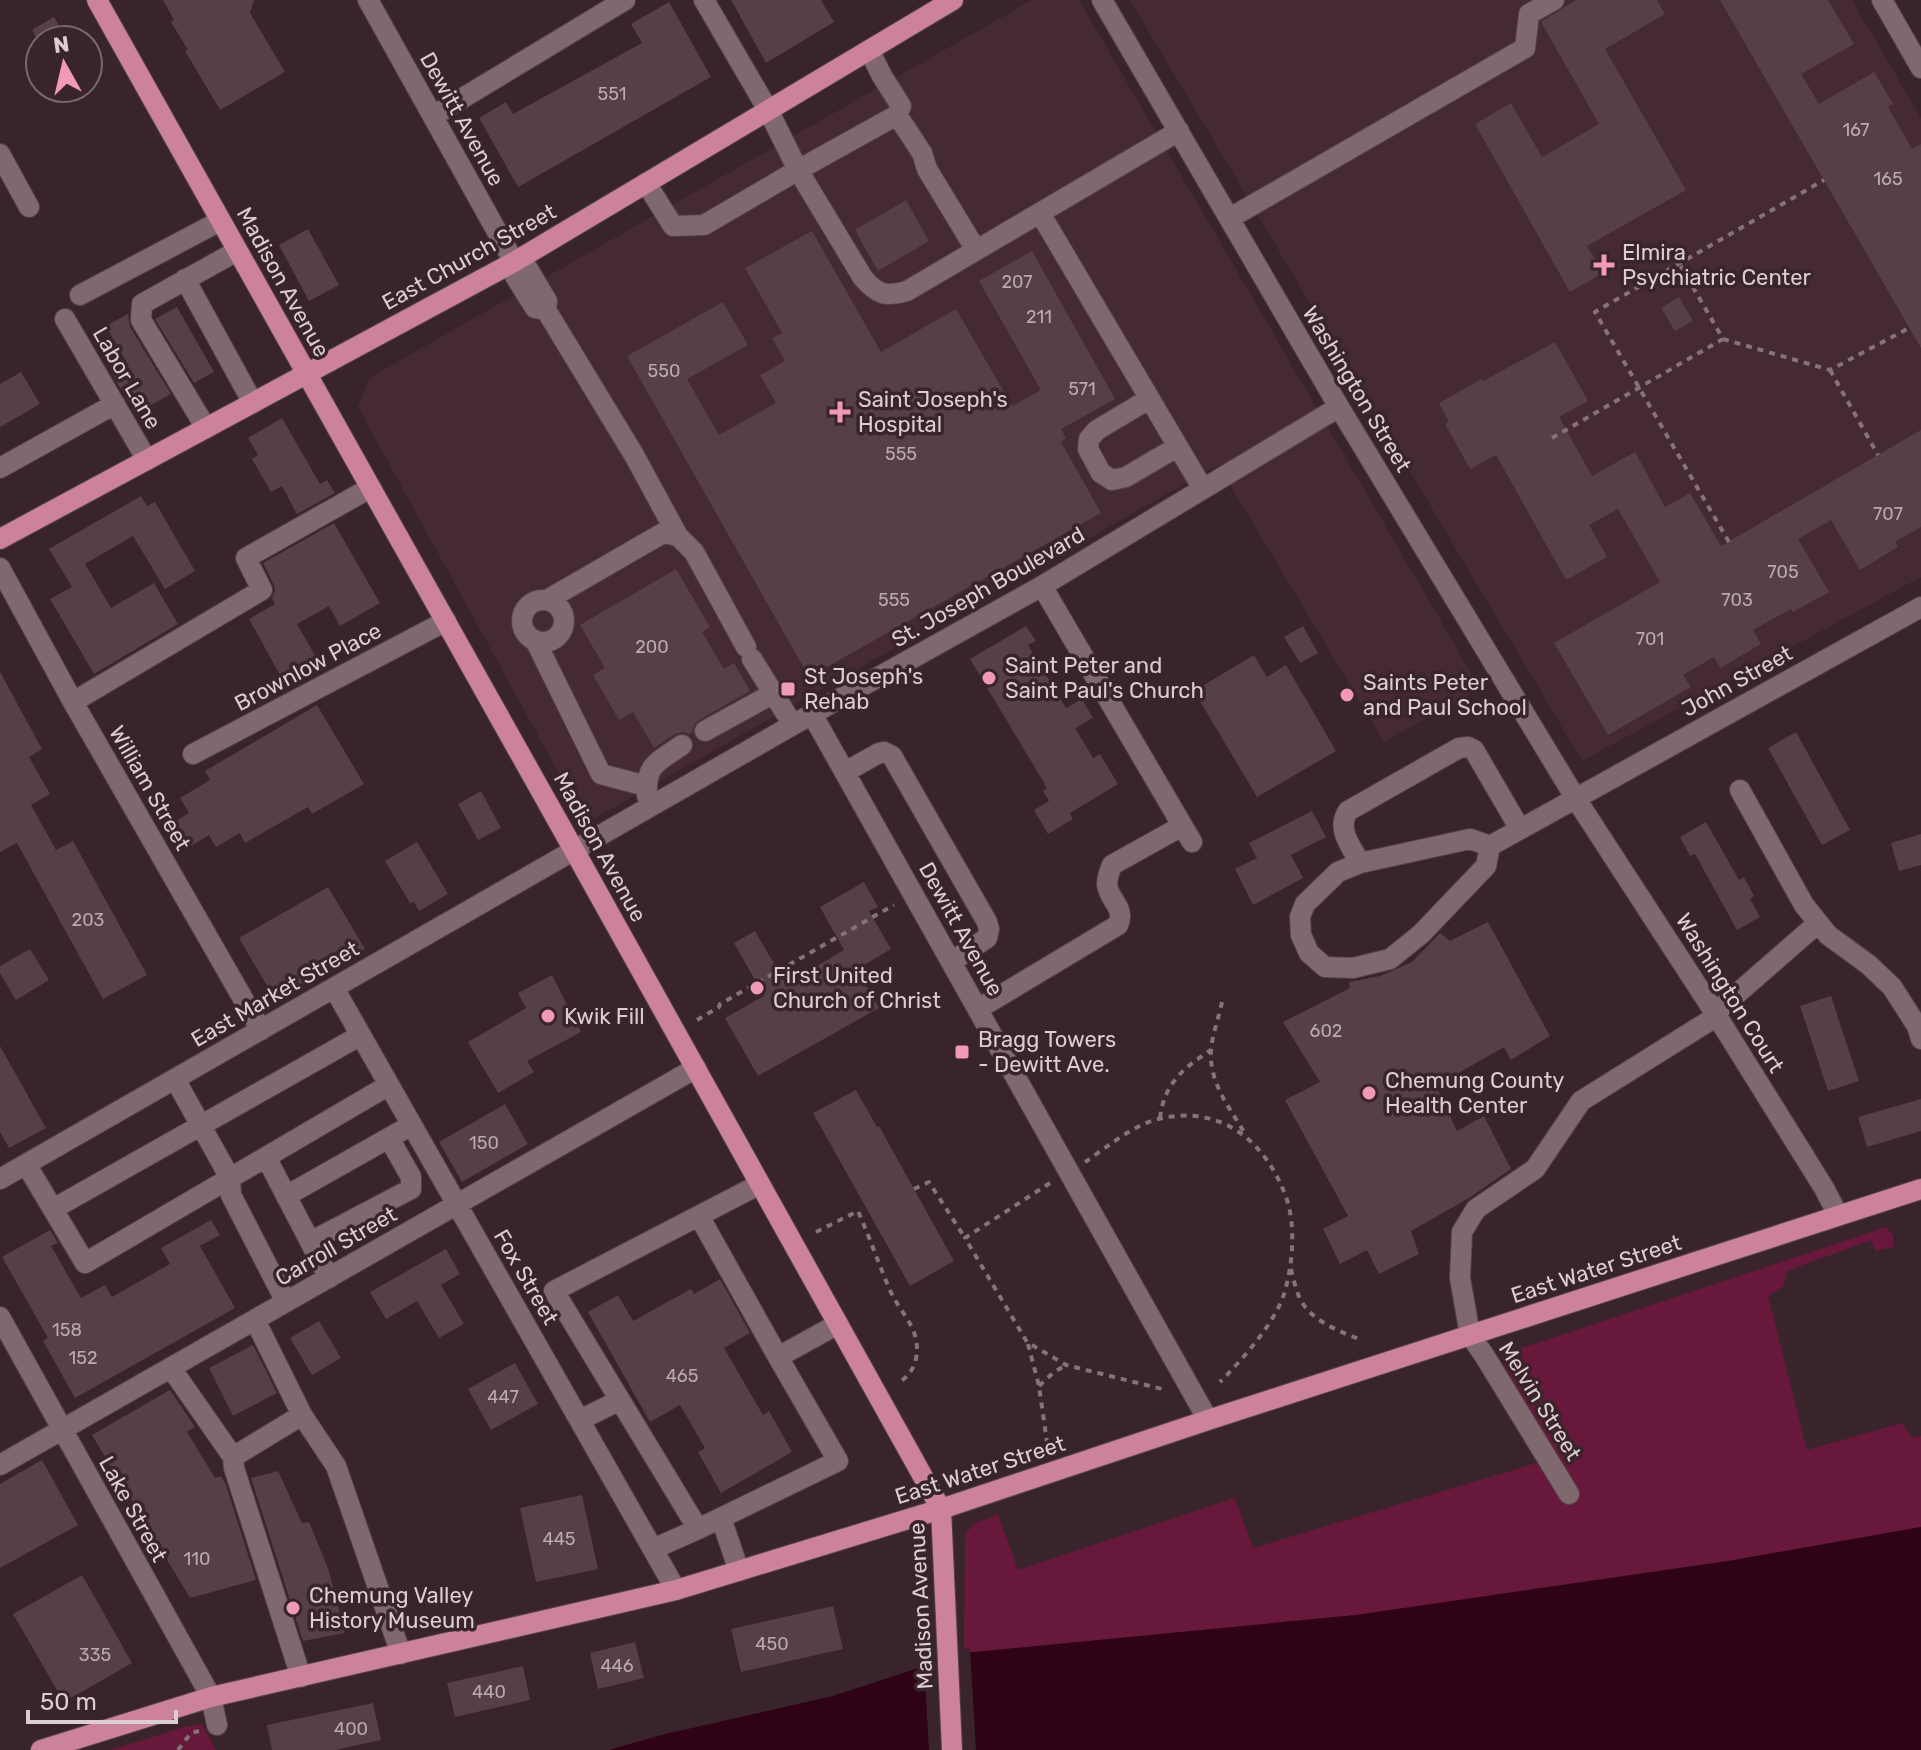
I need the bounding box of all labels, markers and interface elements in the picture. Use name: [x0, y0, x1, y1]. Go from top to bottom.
north arrow: [24, 24, 104, 104]
text: N: [52, 30, 71, 59]
street label: Dewitt Avenue: [414, 47, 510, 191]
house number: 551: [598, 83, 626, 105]
house number: 167: [1842, 119, 1870, 141]
house number: 165: [1873, 168, 1903, 190]
street label: East Church Street: [377, 198, 561, 316]
street label: Madison Avenue: [231, 202, 335, 362]
place label: Elmira Psychiatric Center: [1622, 239, 1811, 291]
marker: Elmira Psychiatric Center: [1593, 254, 1615, 276]
house number: 207: [1001, 271, 1033, 293]
street label: Washington Street: [1297, 301, 1418, 477]
house number: 211: [1026, 306, 1052, 328]
street label: Labor Lane: [87, 322, 167, 434]
house number: 550: [648, 360, 680, 382]
house number: 571: [1068, 378, 1096, 400]
place label: Saint Joseph's Hospital: [858, 386, 1008, 438]
marker: Saint Joseph's Hospital: [829, 401, 851, 423]
house number: 555: [885, 443, 917, 465]
house number: 707: [1873, 503, 1903, 525]
street label: St. Joseph Boulevard: [887, 521, 1089, 653]
house number: 705: [1767, 561, 1799, 583]
house number: 555: [878, 589, 910, 611]
house number: 703: [1721, 589, 1753, 611]
street label: Brownlow Place: [230, 617, 386, 717]
house number: 701: [1636, 628, 1664, 650]
house number: 200: [635, 636, 669, 658]
street label: John Street: [1677, 639, 1797, 722]
place label: Saint Peter and Saint Paul's Church: [1005, 652, 1204, 704]
place label: St Joseph's Rehab: [804, 663, 923, 715]
marker: Saint Peter and Saint Paul's Church: [980, 669, 998, 687]
place label: Saints Peter and Paul School: [1363, 669, 1527, 721]
marker: St Joseph's Rehab: [779, 680, 797, 698]
marker: Saints Peter and Paul School: [1338, 686, 1356, 704]
street label: William Street: [103, 721, 197, 856]
street label: Madison Avenue: [548, 767, 652, 927]
street label: Dewitt Avenue: [913, 857, 1009, 1001]
street label: Washington Court: [1670, 908, 1790, 1078]
house number: 203: [72, 909, 104, 931]
street label: East Market Street: [186, 935, 364, 1053]
place label: First United Church of Christ: [773, 962, 941, 1014]
marker: First United Church of Christ: [748, 979, 766, 997]
place label: Kwik Fill: [564, 1003, 645, 1030]
marker: Kwik Fill: [539, 1007, 557, 1025]
house number: 602: [1310, 1020, 1342, 1042]
place label: Bragg Towers - Dewitt Ave.: [978, 1026, 1116, 1078]
marker: Bragg Towers - Dewitt Ave.: [953, 1043, 971, 1061]
place label: Chemung County Health Center: [1385, 1067, 1564, 1119]
marker: Chemung County Health Center: [1360, 1084, 1378, 1102]
house number: 150: [469, 1132, 499, 1154]
street label: Carroll Street: [271, 1200, 402, 1292]
street label: Fox Street: [488, 1224, 564, 1330]
street label: East Water Street: [1508, 1229, 1685, 1309]
house number: 158: [52, 1319, 82, 1341]
street label: Melvin Street: [1493, 1337, 1587, 1466]
house number: 152: [69, 1347, 97, 1369]
house number: 465: [666, 1365, 698, 1387]
house number: 447: [487, 1386, 519, 1408]
street label: East Water Street: [892, 1430, 1069, 1510]
street label: Lake Street: [93, 1451, 173, 1567]
street label: Madison Avenue: [903, 1522, 939, 1690]
house number: 445: [542, 1528, 576, 1550]
house number: 110: [184, 1548, 210, 1570]
place label: Chemung Valley History Museum: [309, 1582, 475, 1634]
marker: Chemung Valley History Museum: [284, 1599, 302, 1617]
house number: 450: [755, 1633, 789, 1655]
house number: 335: [79, 1644, 111, 1666]
house number: 446: [600, 1655, 634, 1677]
scale bar: [28, 1674, 176, 1724]
house number: 440: [472, 1681, 506, 1703]
text: 50 m: [40, 1688, 97, 1716]
house number: 400: [334, 1718, 368, 1740]

